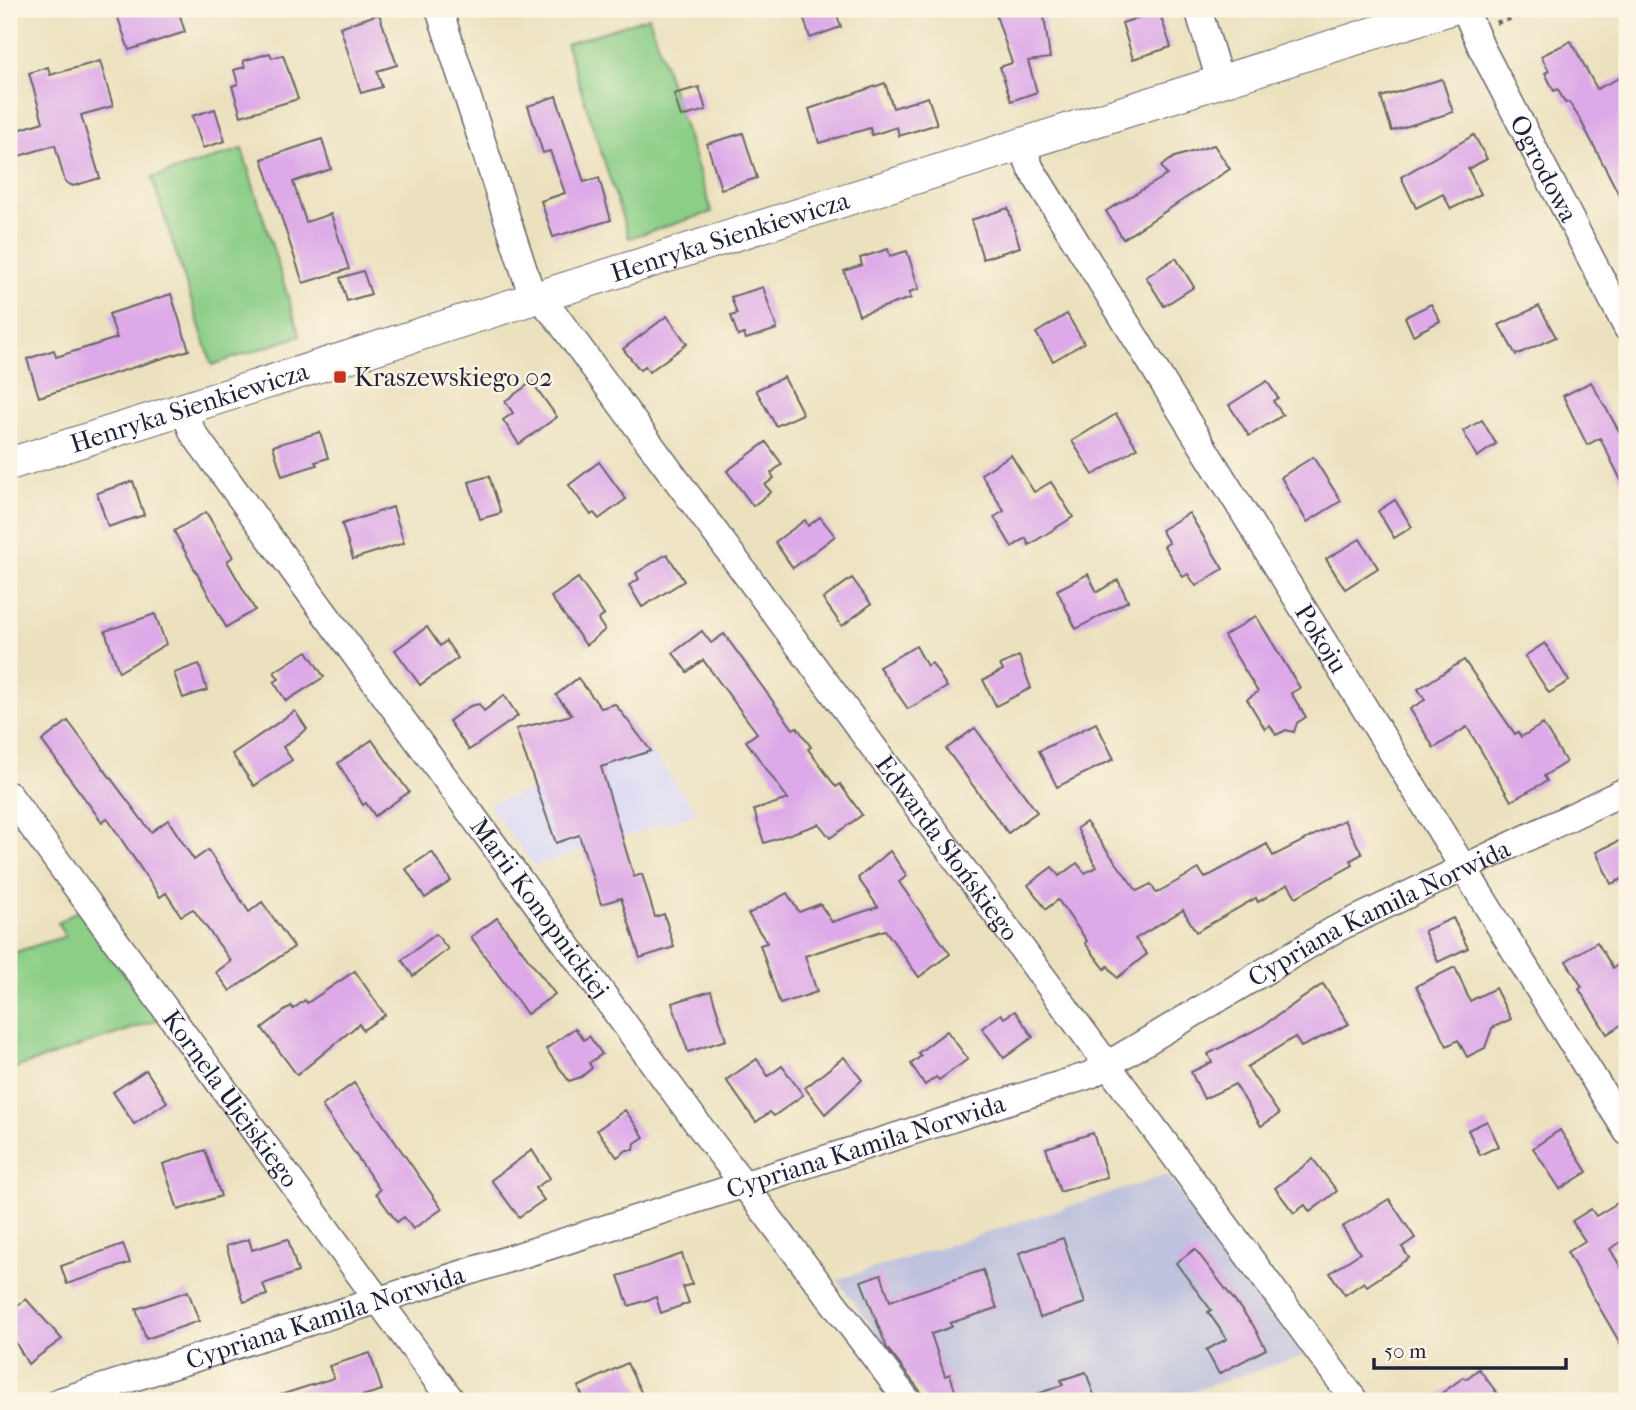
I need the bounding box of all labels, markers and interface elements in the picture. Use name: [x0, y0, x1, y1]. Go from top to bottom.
street label: Ogrodowa: [1503, 110, 1585, 228]
street label: Henryka Sienkiewicza: [607, 184, 854, 289]
street label: Henryka Sienkiewicza: [66, 355, 313, 460]
place label: Kraszewskiego 02: [354, 362, 553, 393]
marker: Kraszewskiego 02: [332, 369, 348, 385]
street label: Pokoju: [1288, 598, 1354, 679]
street label: Edwarda Słońskiego: [869, 749, 1026, 947]
street label: Marii Konopnickiej: [463, 812, 616, 1004]
street label: Cypriana Kamila Norwida: [1242, 833, 1516, 994]
street label: Kornela Ujejskiego: [155, 1004, 306, 1193]
street label: Cypriana Kamila Norwida: [722, 1088, 1010, 1205]
street label: Cypriana Kamila Norwida: [182, 1259, 469, 1376]
scale bar: [1374, 1326, 1566, 1370]
text: 50 m: [1384, 1339, 1427, 1363]

